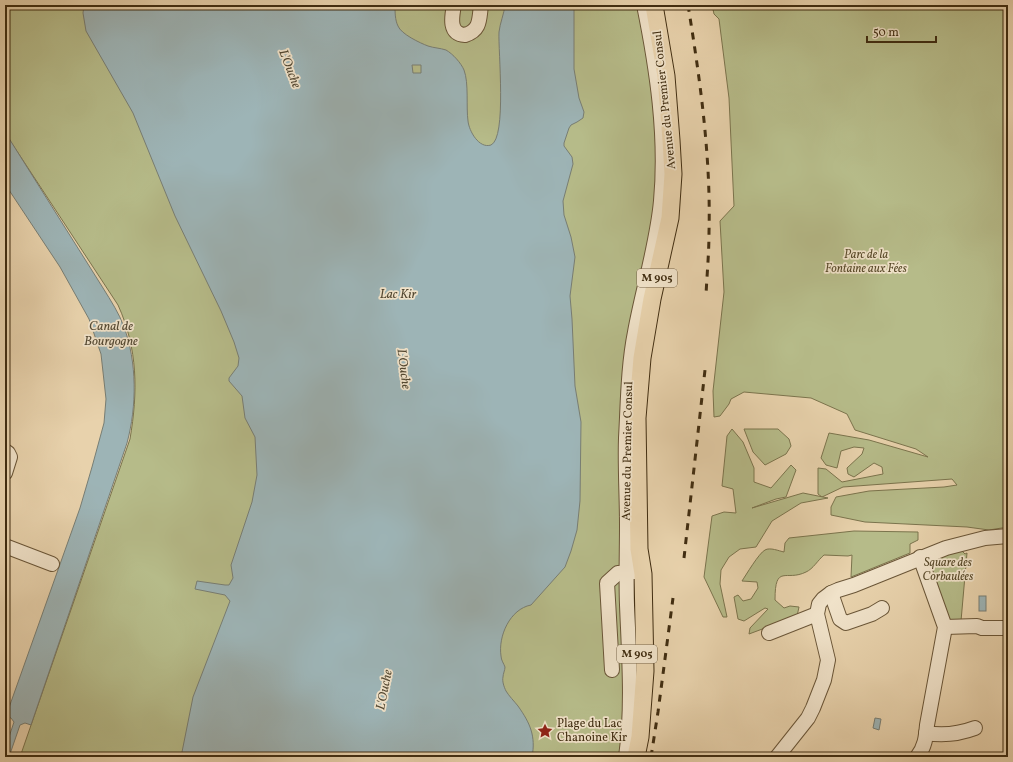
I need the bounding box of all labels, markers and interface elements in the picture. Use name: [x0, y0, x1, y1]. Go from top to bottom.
scale bar: [867, 18, 936, 44]
text: 50 m: [873, 25, 899, 41]
street label: Avenue du Premier Consul: [650, 29, 680, 170]
water label: L'Ouche: [273, 47, 305, 91]
park label: Parc de la Fontaine aux Fées: [825, 247, 907, 277]
road number: M 905: [637, 269, 677, 287]
water label: Lac Kir: [380, 286, 416, 304]
water label: Canal de Bourgogne: [84, 318, 138, 351]
water label: L'Ouche: [392, 348, 414, 390]
street label: Avenue du Premier Consul: [619, 381, 637, 521]
park label: Square des Corbaulées: [923, 555, 974, 585]
road number: M 905: [617, 645, 657, 663]
water label: L'Ouche: [372, 668, 398, 712]
place label: Plage du Lac Chanoine Kir: [557, 716, 627, 746]
place icon: Plage du Lac Chanoine Kir: [536, 722, 554, 740]

